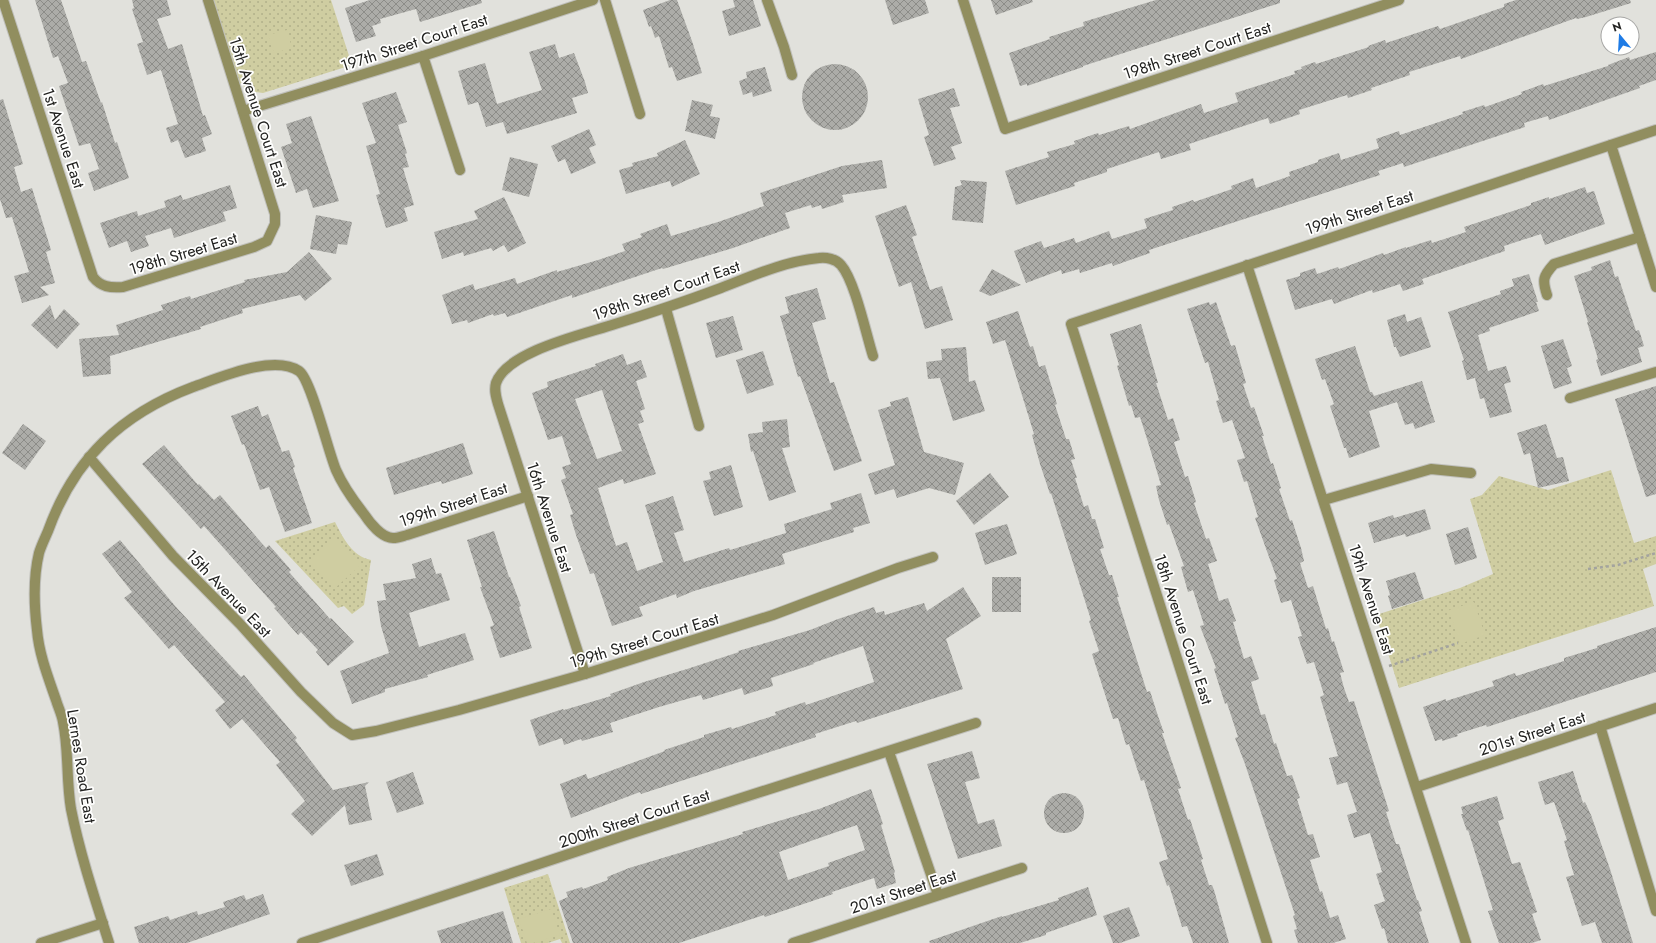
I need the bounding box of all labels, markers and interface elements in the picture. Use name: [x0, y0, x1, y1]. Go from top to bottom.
street label: 197th Street Court East: [338, 8, 491, 77]
street label: 198th Street Court East: [1120, 16, 1274, 85]
north arrow: [1600, 16, 1640, 56]
text: N: [1610, 18, 1624, 35]
street label: 15th Avenue Court East: [223, 34, 294, 190]
street label: 1st Avenue East: [37, 85, 91, 191]
street label: 199th Street East: [1302, 184, 1416, 241]
street label: 198th Street East: [126, 226, 240, 281]
street label: 198th Street Court East: [590, 254, 743, 326]
street label: 16th Avenue East: [521, 459, 578, 575]
street label: 199th Street East: [396, 476, 510, 533]
street label: 19th Avenue East: [1343, 541, 1400, 657]
street label: 15th Avenue East: [181, 544, 277, 643]
street label: 18th Avenue Court East: [1148, 551, 1219, 707]
street label: 199th Street Court East: [567, 607, 722, 674]
street label: 201st Street East: [1476, 705, 1589, 762]
street label: Lernes Road East: [61, 708, 102, 825]
street label: 200th Street Court East: [556, 783, 713, 854]
street label: 201st Street East: [847, 863, 960, 920]

